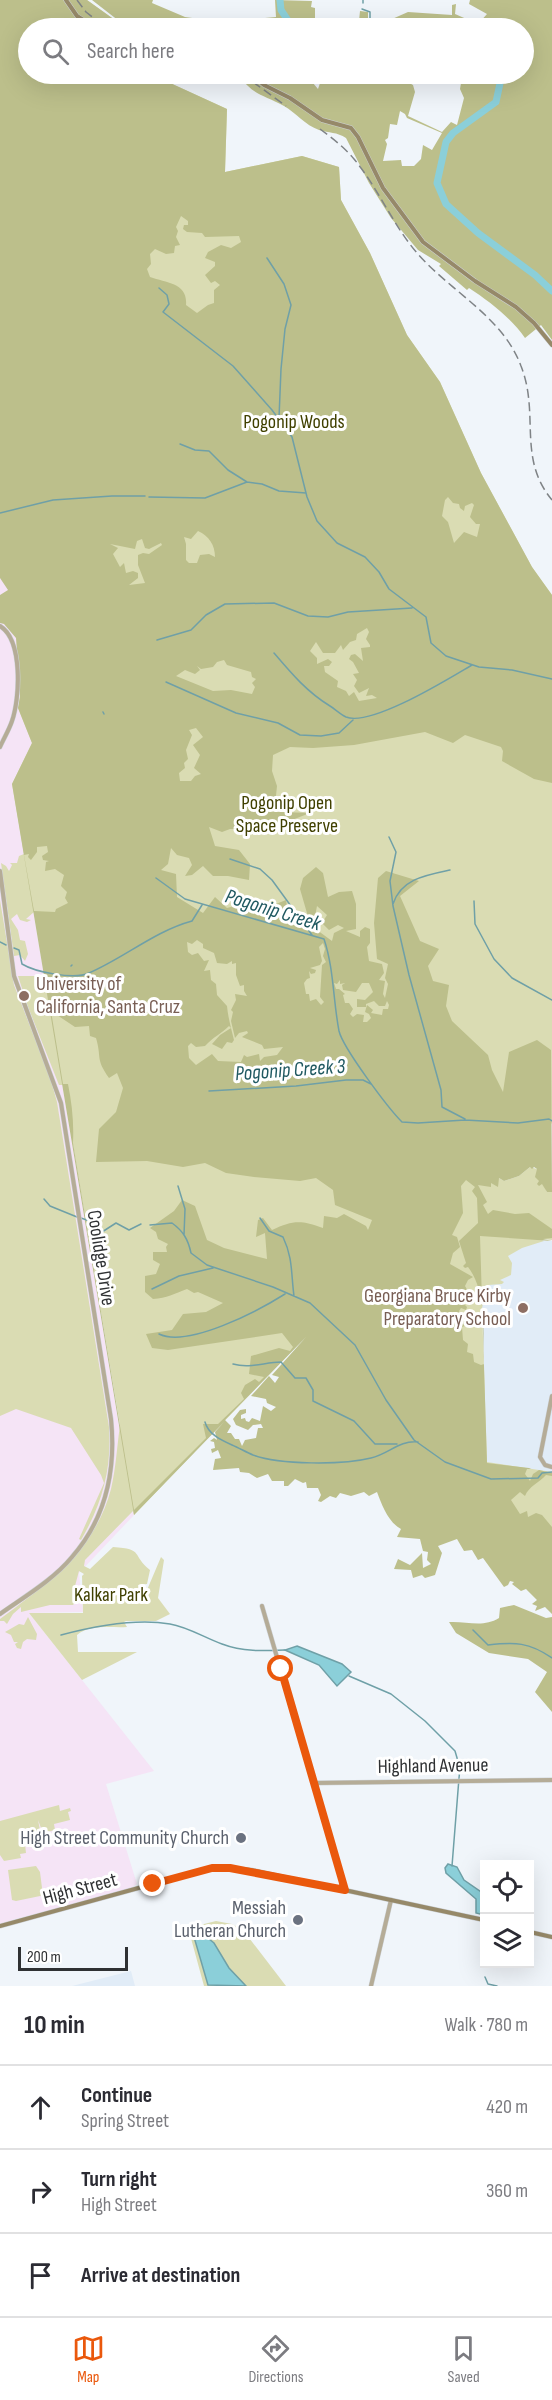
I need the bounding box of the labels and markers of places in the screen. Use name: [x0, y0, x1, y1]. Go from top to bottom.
place label: University of California, Santa Cruz: [36, 972, 180, 1019]
marker: University of California, Santa Cruz: [17, 989, 31, 1003]
place label: Georgiana Bruce Kirby Preparatory School: [364, 1284, 511, 1331]
marker: Georgiana Bruce Kirby Preparatory School: [516, 1301, 530, 1315]
place label: High Street Community Church: [20, 1826, 229, 1850]
marker: High Street Community Church: [234, 1831, 248, 1845]
place label: Messiah Lutheran Church: [174, 1896, 286, 1943]
marker: Messiah Lutheran Church: [291, 1913, 305, 1927]

